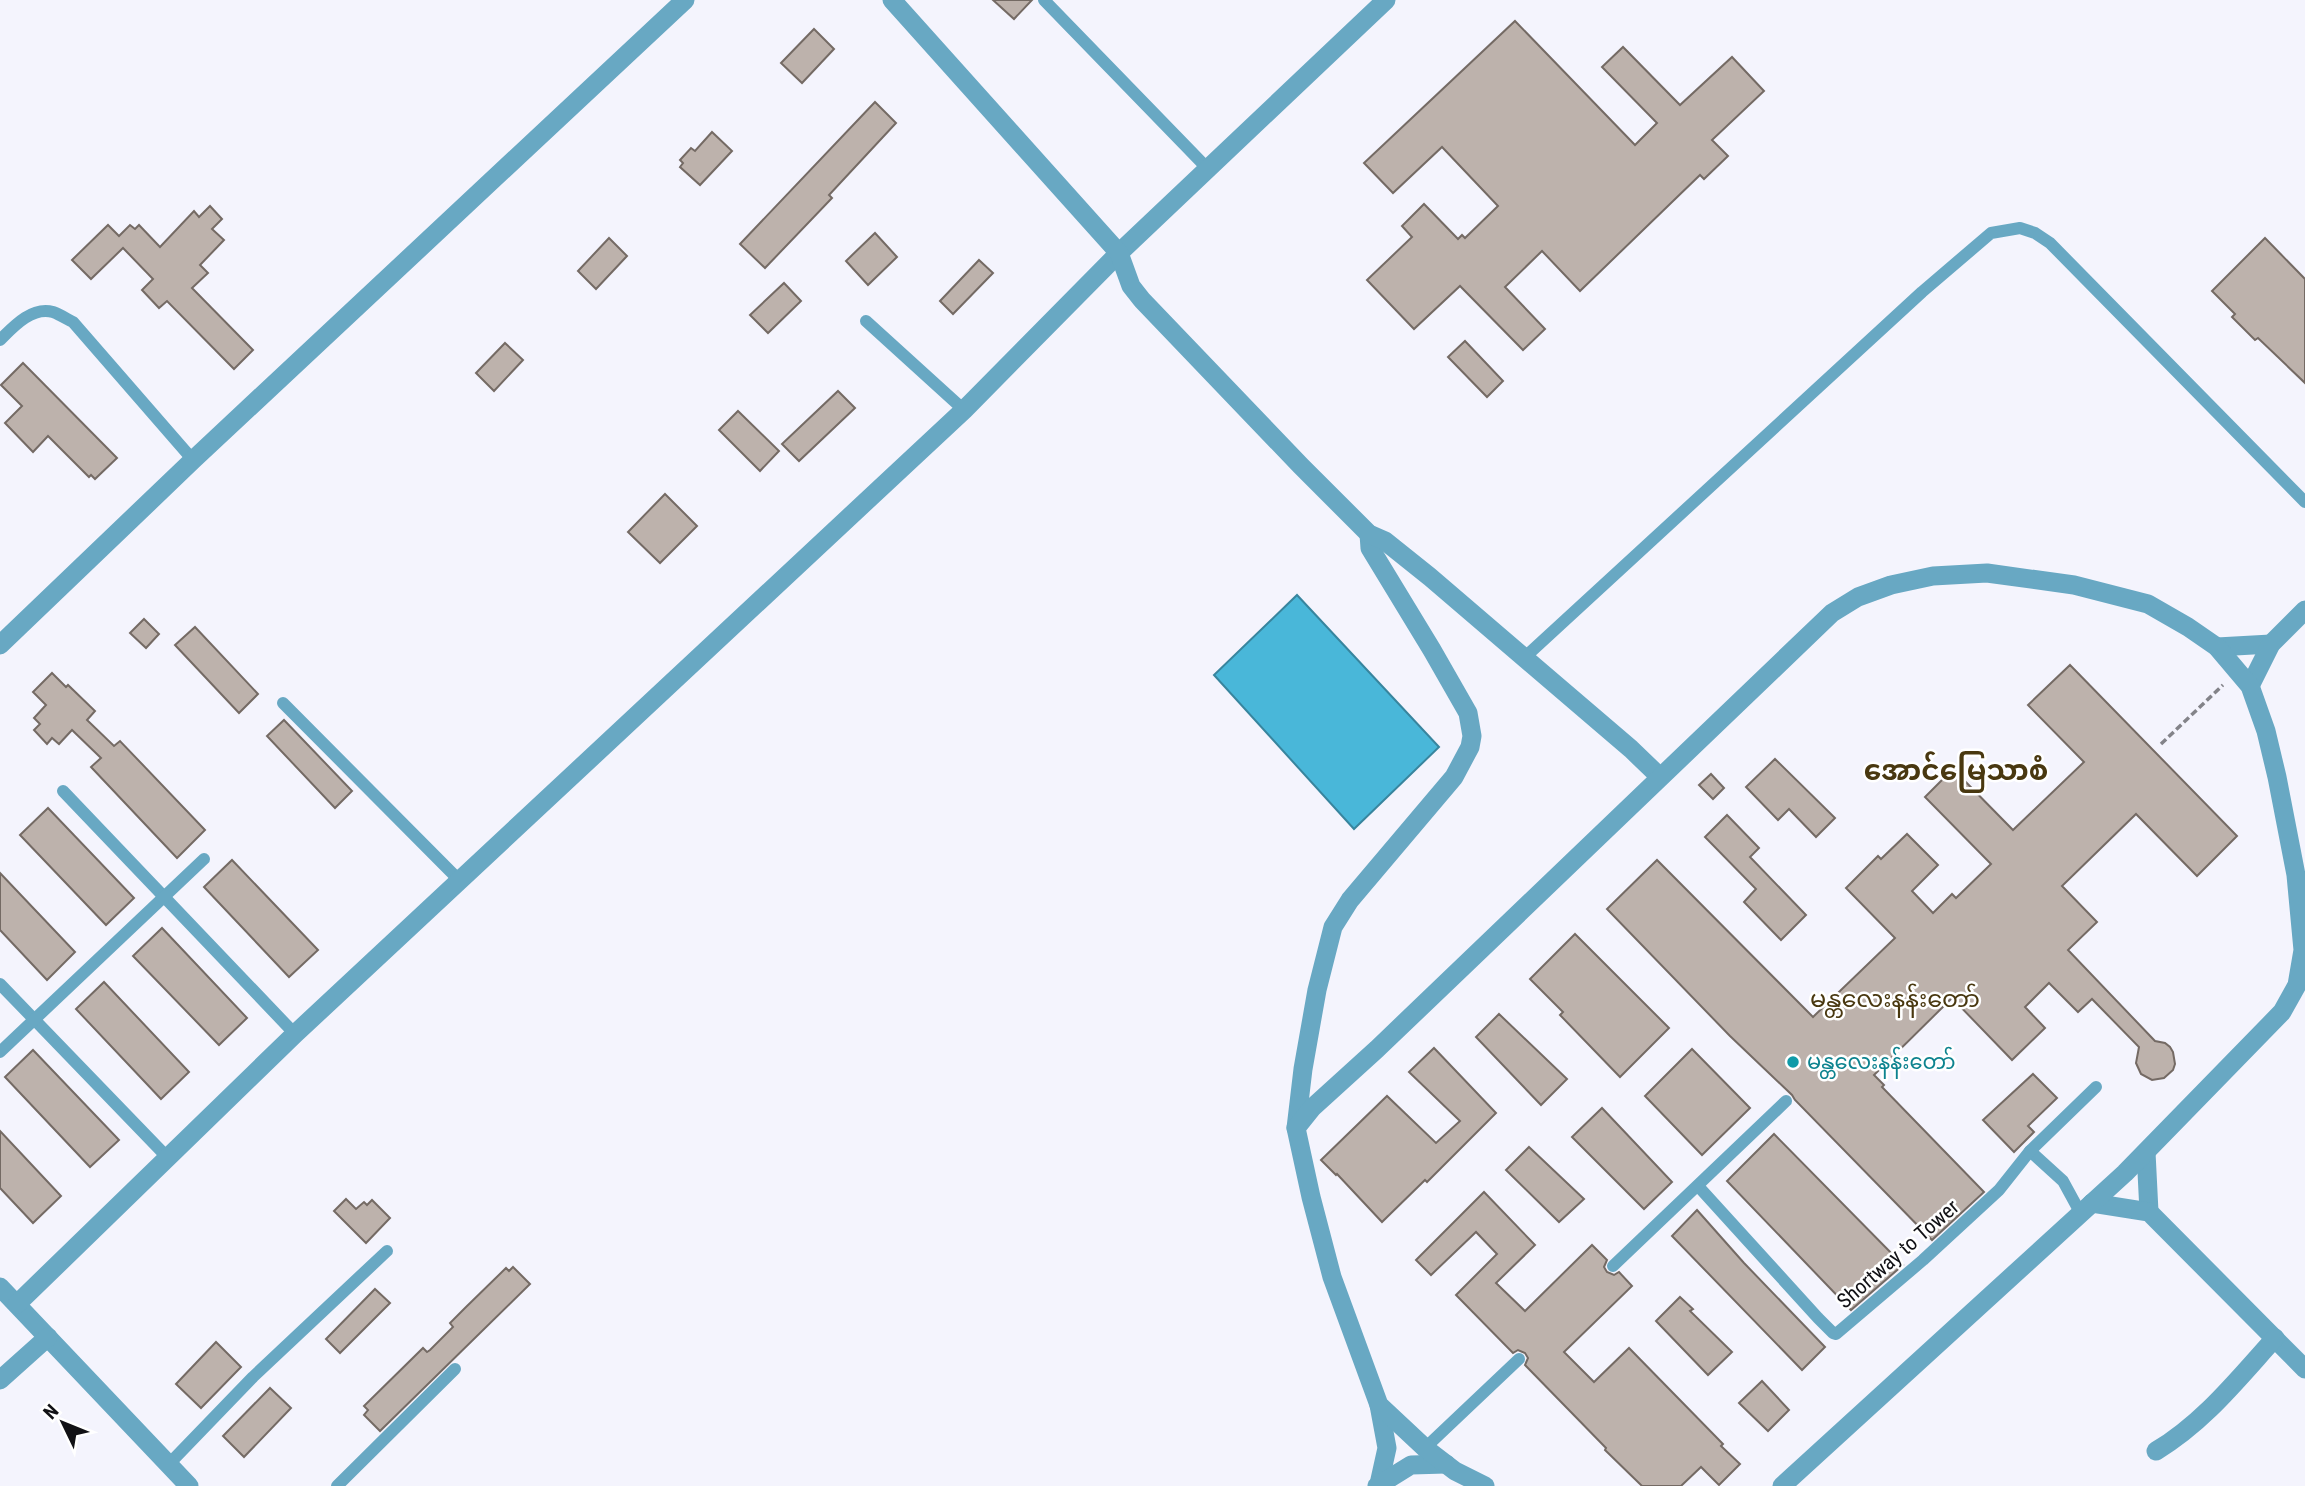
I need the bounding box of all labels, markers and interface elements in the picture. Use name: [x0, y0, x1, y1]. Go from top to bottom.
district label: အောင်မြေသာစံ: [1864, 751, 2048, 793]
district label: မန္တလေးနန်းတော်: [1810, 983, 1980, 1018]
place label: မန္တလေးနန်းတော်: [1807, 1046, 1956, 1079]
marker: မန္တလေးနန်းတော်: [1785, 1054, 1801, 1070]
street label: Shortway to Tower: [1832, 1195, 1964, 1313]
north arrow: [28, 1388, 98, 1458]
text: N: [39, 1400, 63, 1424]

